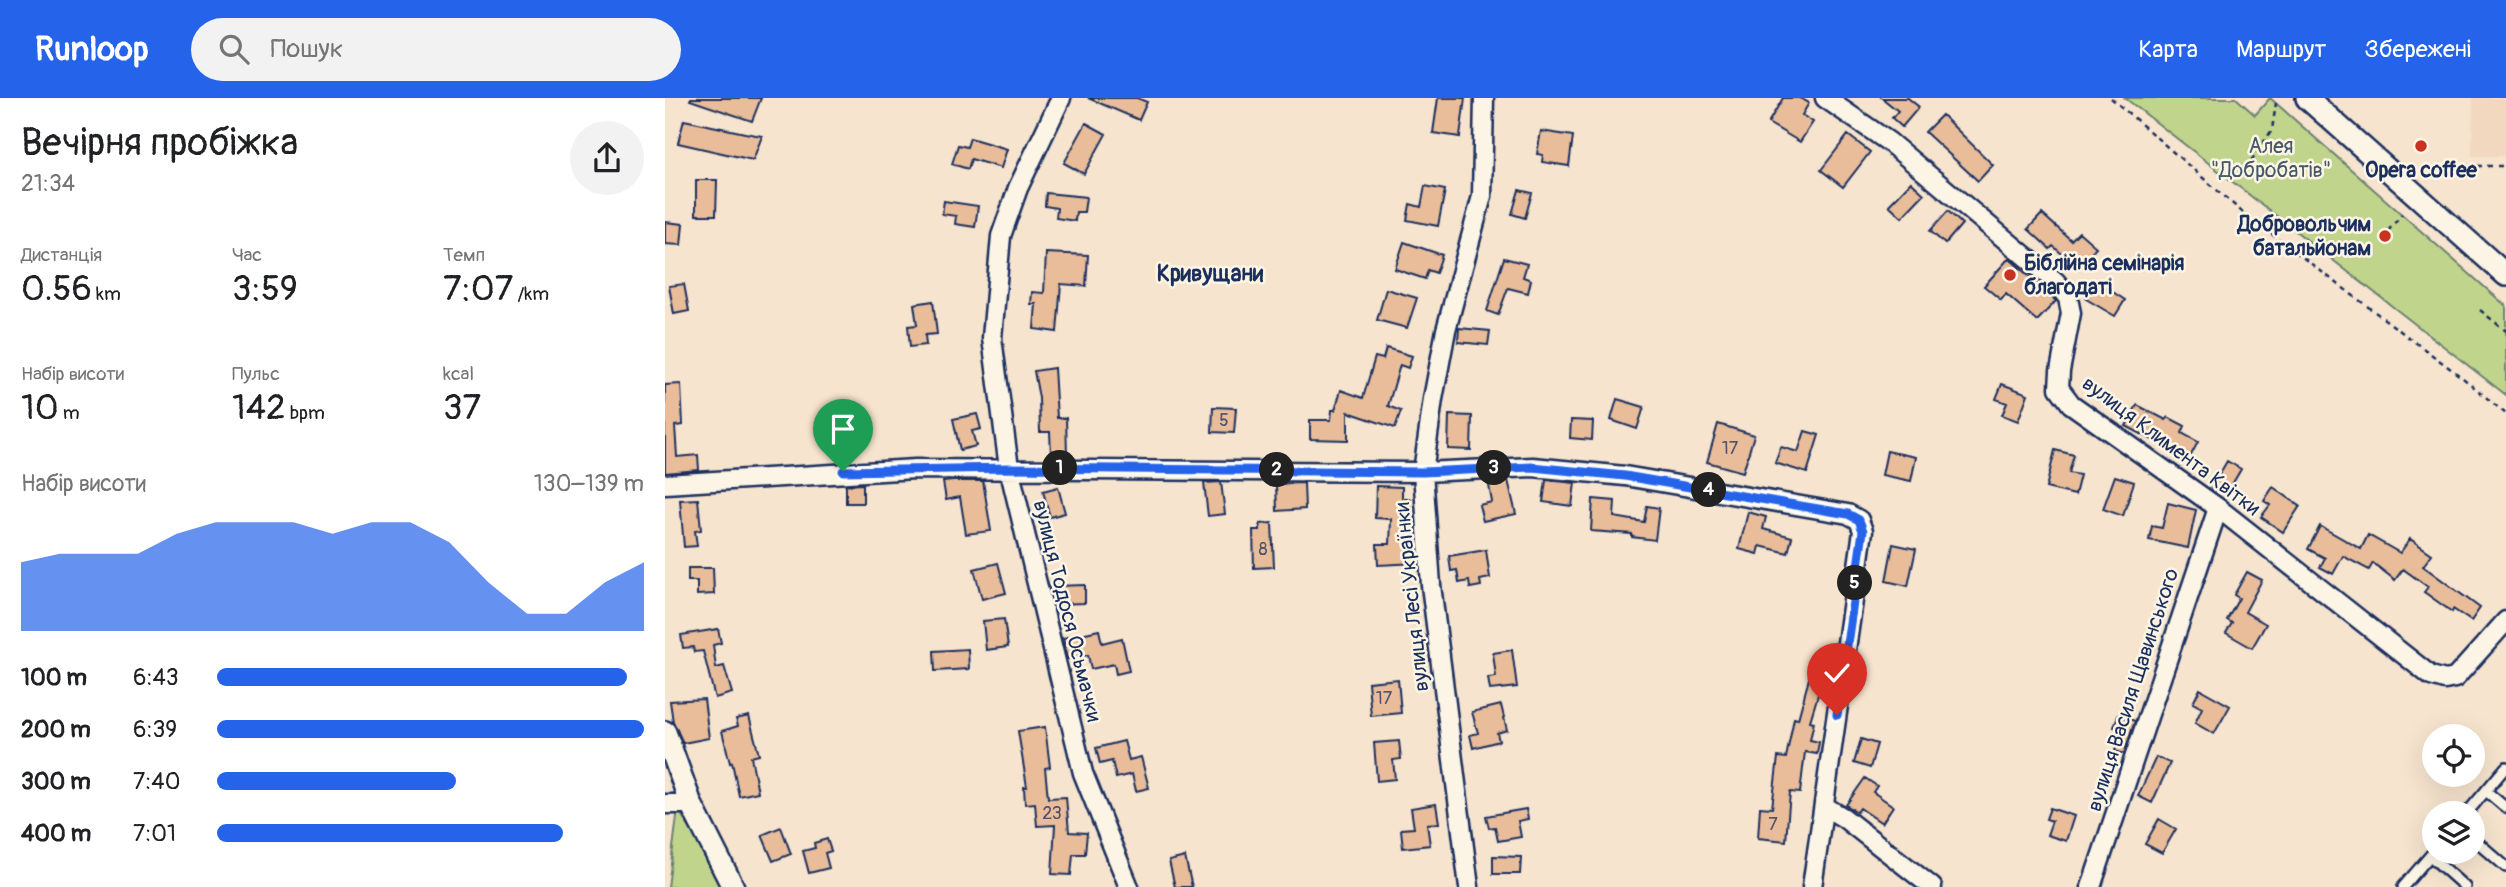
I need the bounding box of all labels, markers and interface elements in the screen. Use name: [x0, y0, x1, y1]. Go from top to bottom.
search box: [191, 18, 681, 81]
text: Runloop: [35, 29, 149, 70]
icon: search: [215, 30, 253, 68]
text: Пошук: [271, 33, 343, 65]
text: Карта: [2139, 35, 2198, 64]
text: Маршрут: [2236, 35, 2326, 64]
text: Збережені: [2364, 35, 2471, 64]
text: Вечірня пробіжка: [21, 119, 298, 167]
button: share: [570, 121, 644, 195]
park label: Алея "Добробатів": [2211, 133, 2331, 184]
marker: Opera coffee: [2413, 138, 2429, 154]
place label: Opera coffee: [2365, 157, 2478, 184]
text: 21:34: [21, 169, 75, 198]
place label: Добровольчим батальйонам: [2236, 211, 2371, 262]
marker: Добровольчим батальйонам: [2377, 228, 2393, 244]
text: Дистанція: [21, 243, 102, 267]
text: Час: [232, 243, 262, 267]
text: Темп: [443, 243, 485, 267]
place label: Біблійна семінарія благодаті: [2024, 250, 2185, 301]
district label: Кривущани: [1157, 259, 1264, 288]
text: 0.56: [21, 267, 92, 311]
text: 3:59: [232, 267, 298, 311]
text: 7:07: [443, 267, 513, 311]
marker: Біблійна семінарія благодаті: [2002, 267, 2018, 283]
text: km: [92, 282, 121, 306]
text: /km: [513, 282, 549, 306]
text: Набір висоти: [21, 362, 124, 386]
text: Пульс: [232, 362, 280, 386]
text: kcal: [443, 362, 474, 386]
street label: вулиця Климента Квітки: [2077, 370, 2265, 522]
text: 10: [21, 386, 59, 430]
text: 142: [232, 386, 286, 430]
text: 37: [443, 386, 481, 430]
pin: [813, 399, 873, 471]
text: m: [59, 401, 80, 425]
text: bpm: [286, 401, 325, 425]
house number: 5: [1219, 409, 1229, 432]
icon: arrive: [824, 410, 862, 448]
house number: 17: [1722, 437, 1739, 460]
pin: 1: [1043, 450, 1077, 486]
pin: 3: [1477, 450, 1511, 486]
pin: 2: [1259, 452, 1295, 488]
text: 1: [1056, 455, 1063, 479]
text: 3: [1488, 455, 1499, 479]
text: 2: [1271, 457, 1282, 481]
text: Набір висоти: [21, 469, 146, 498]
text: 130–139 m: [534, 469, 644, 498]
pin: 4: [1691, 472, 1727, 508]
text: 4: [1703, 477, 1714, 501]
street label: вулиця Тодося Осьмачки: [1026, 497, 1108, 725]
street label: вулиця Лесі Українки: [1389, 501, 1435, 693]
house number: 8: [1258, 538, 1268, 561]
street label: вулиця Василя Щавинського: [2081, 565, 2185, 815]
pin: 5: [1837, 566, 1873, 601]
text: 5: [1849, 570, 1860, 594]
pin: [1807, 643, 1867, 715]
icon: check: [1818, 654, 1856, 692]
text: 100 m: [21, 663, 87, 692]
text: 6:43: [133, 663, 179, 692]
house number: 17: [1376, 687, 1393, 710]
text: 200 m: [21, 715, 91, 744]
text: 6:39: [133, 715, 177, 744]
map controls: [2422, 724, 2485, 864]
button: locate: [2422, 724, 2485, 787]
text: 300 m: [21, 767, 91, 796]
text: 7:40: [133, 767, 180, 796]
button: layers: [2422, 801, 2485, 864]
house number: 23: [1042, 802, 1062, 825]
house number: 7: [1768, 813, 1778, 836]
text: 400 m: [21, 819, 91, 848]
text: 7:01: [133, 819, 176, 848]

